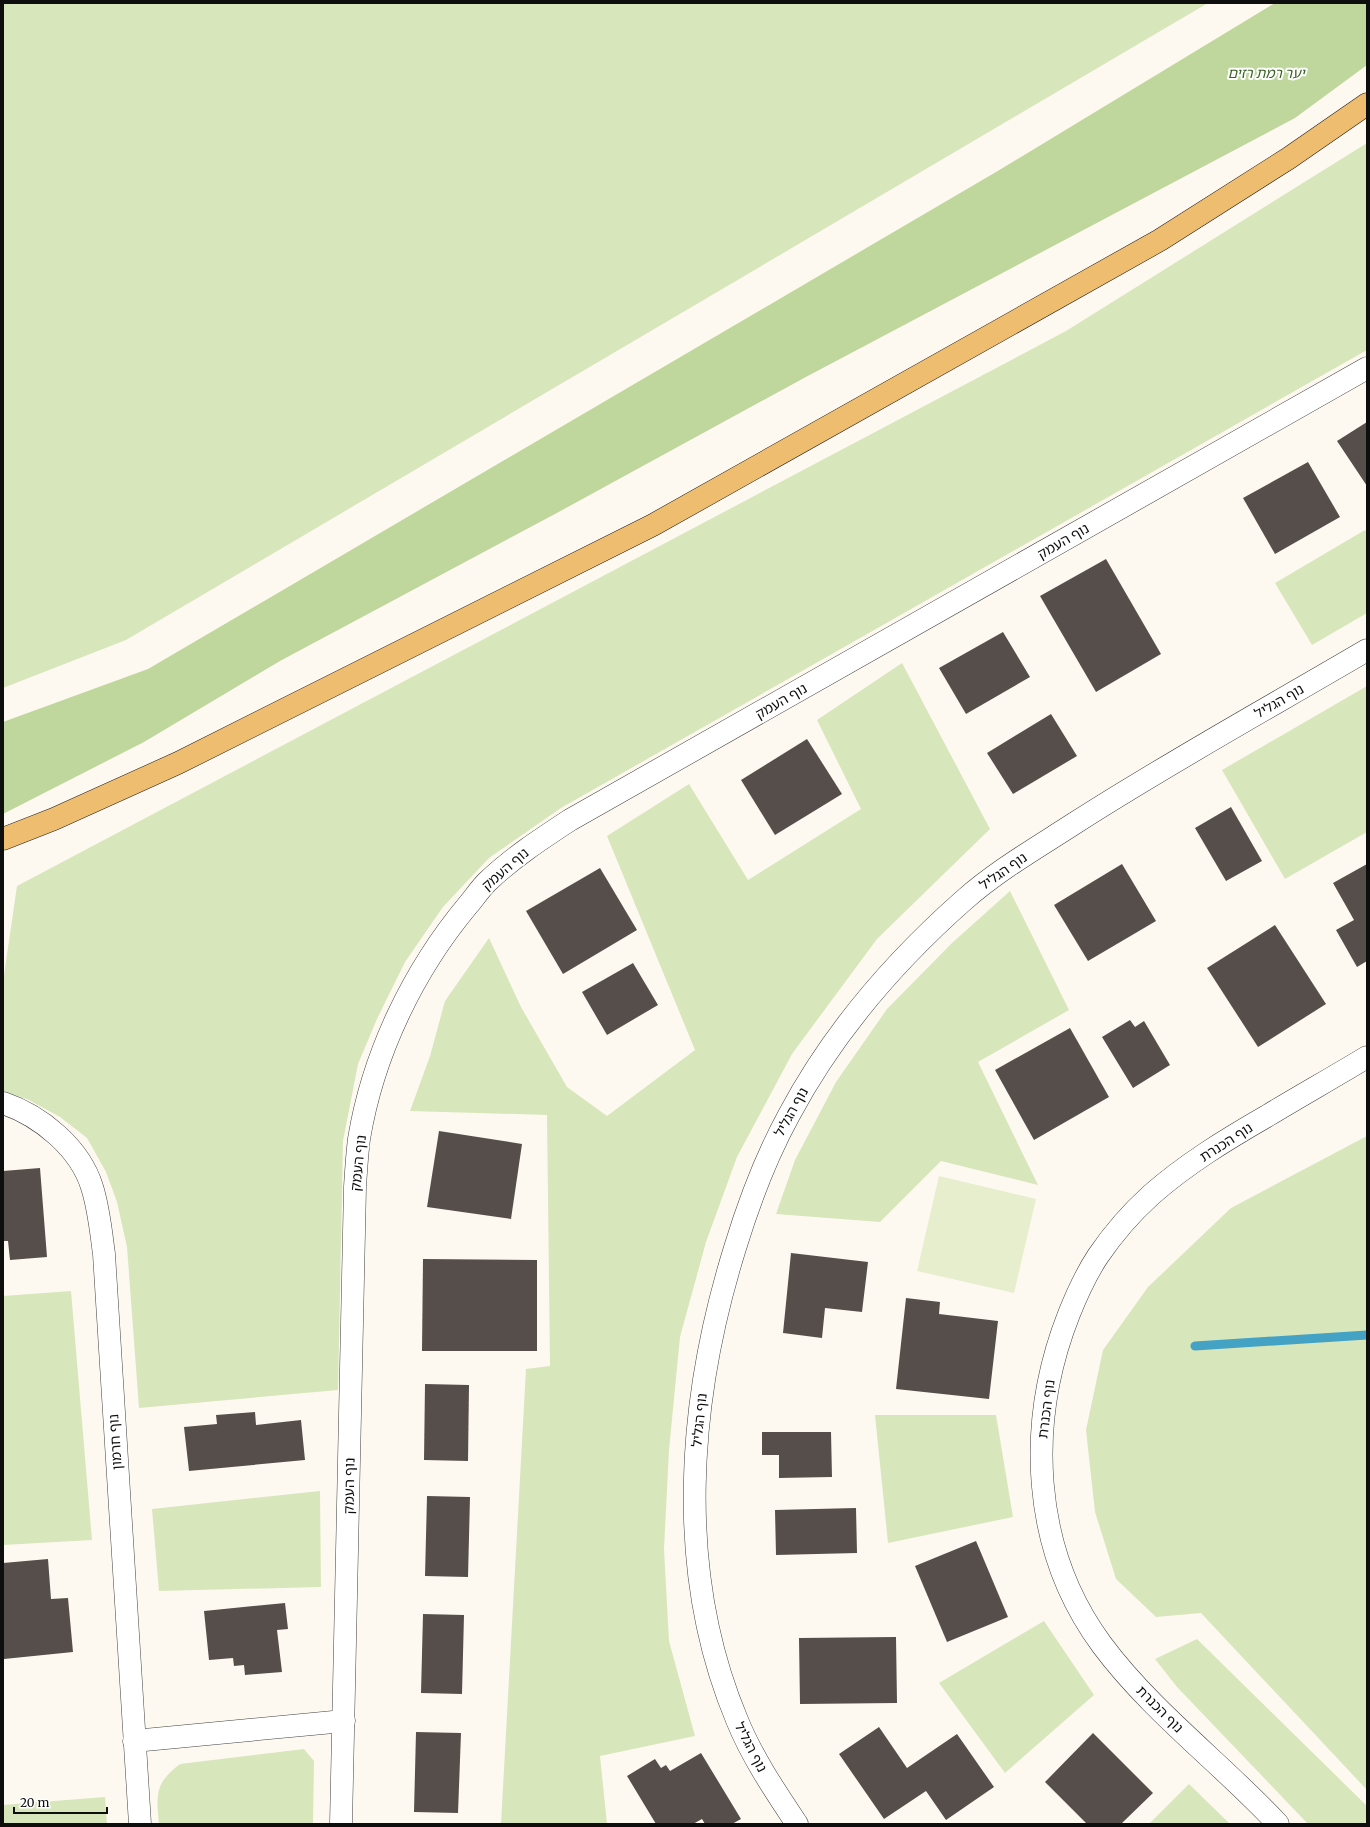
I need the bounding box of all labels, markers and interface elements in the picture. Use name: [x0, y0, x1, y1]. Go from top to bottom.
park label: יער רמת רזים: [1227, 64, 1306, 82]
street label: נוף העמק: [1034, 519, 1092, 563]
street label: נוף העמק: [752, 679, 810, 723]
street label: נוף הגליל: [1251, 680, 1307, 722]
street label: נוף העמק: [478, 844, 532, 894]
street label: נוף הגליל: [976, 848, 1030, 894]
street label: נוף הגליל: [770, 1084, 812, 1140]
street label: נוף הכנרת: [1196, 1118, 1256, 1166]
street label: נוף העמק: [346, 1134, 370, 1192]
street label: נוף הכנרת: [1033, 1378, 1059, 1440]
street label: נוף הגליל: [687, 1392, 711, 1448]
street label: נוף חרמון: [104, 1413, 126, 1471]
street label: נוף העמק: [340, 1458, 358, 1514]
street label: נוף הכנרת: [1133, 1682, 1187, 1736]
street label: נוף הגליל: [731, 1719, 771, 1775]
scale bar: [14, 1789, 107, 1815]
text: 20 m: [20, 1795, 49, 1810]

